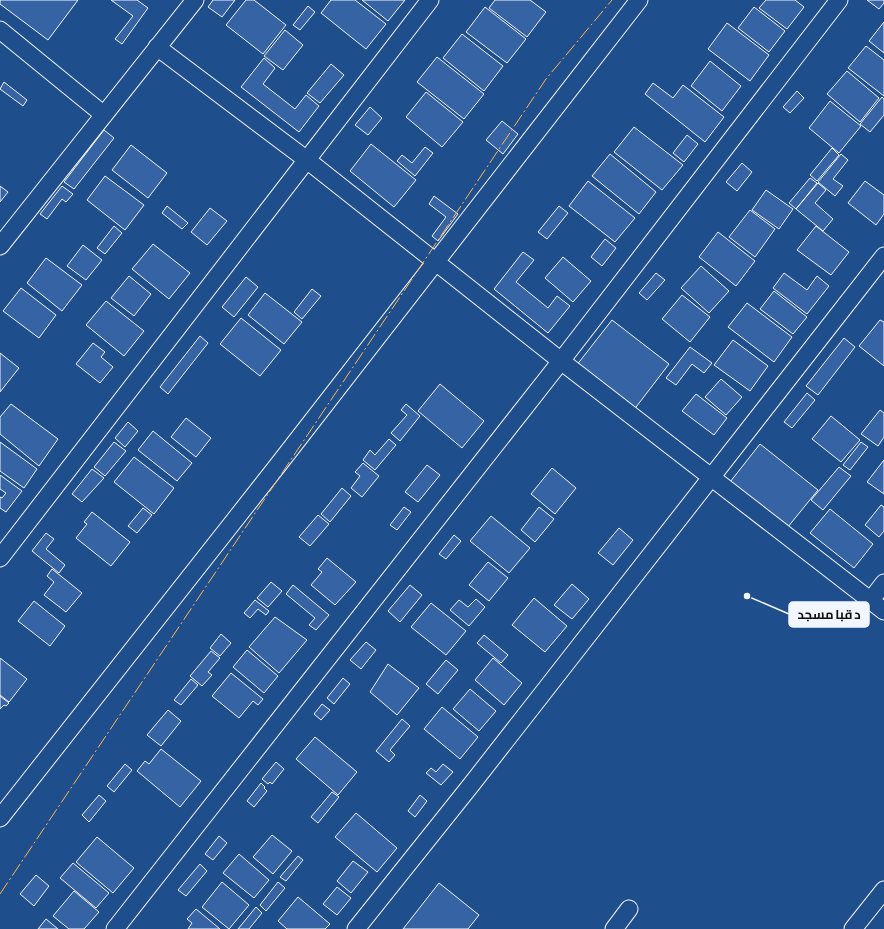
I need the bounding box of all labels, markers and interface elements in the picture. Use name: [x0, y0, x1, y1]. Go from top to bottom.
callout: د قبا مسجد: [789, 602, 869, 627]
text: د قبا مسجد: [797, 607, 861, 622]

